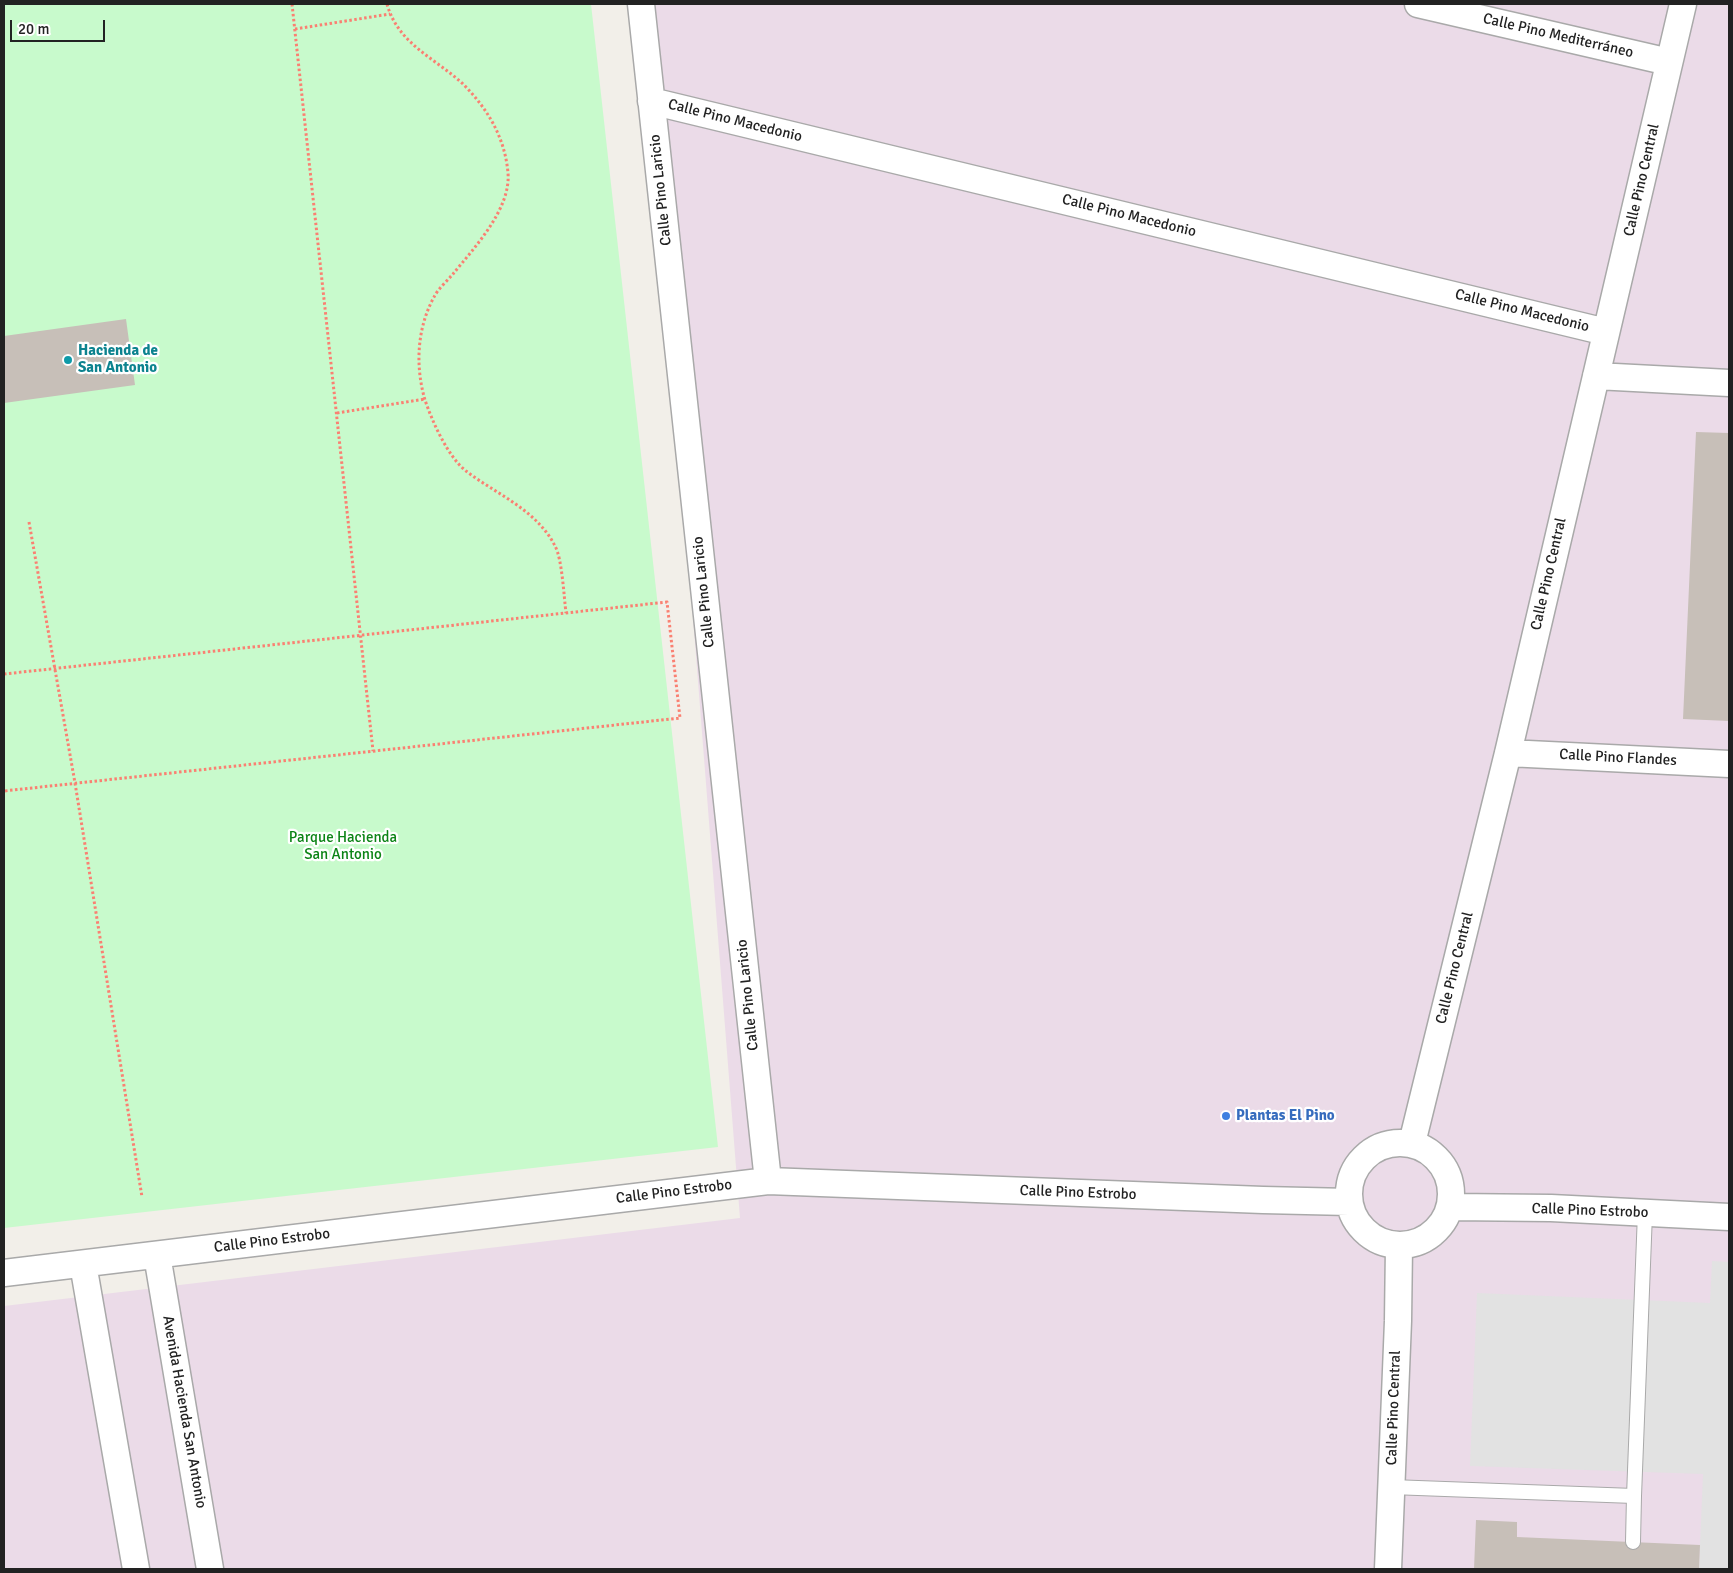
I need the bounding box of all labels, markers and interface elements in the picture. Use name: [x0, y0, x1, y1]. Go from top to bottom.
scale bar: [12, 10, 108, 42]
street label: Calle Pino Mediterráneo: [1481, 10, 1635, 62]
text: 20 m: [18, 20, 49, 38]
street label: Calle Pino Macedonio: [666, 96, 804, 146]
street label: Calle Pino Central: [1620, 122, 1664, 238]
street label: Calle Pino Laricio: [646, 133, 676, 247]
street label: Calle Pino Macedonio: [1060, 191, 1198, 241]
street label: Calle Pino Macedonio: [1453, 286, 1591, 336]
place label: Hacienda de San Antonio: [78, 342, 158, 377]
marker: Hacienda de San Antonio: [62, 354, 74, 366]
street label: Calle Pino Central: [1527, 516, 1571, 632]
street label: Calle Pino Laricio: [689, 535, 719, 649]
street label: Calle Pino Flandes: [1559, 746, 1677, 770]
park label: Parque Hacienda San Antonio: [289, 829, 397, 864]
street label: Calle Pino Central: [1432, 910, 1478, 1026]
street label: Calle Pino Laricio: [733, 938, 763, 1052]
place label: Plantas El Pino: [1236, 1107, 1335, 1125]
marker: Plantas El Pino: [1220, 1110, 1232, 1122]
street label: Calle Pino Estrobo: [615, 1176, 733, 1208]
street label: Calle Pino Estrobo: [1019, 1182, 1137, 1204]
street label: Calle Pino Estrobo: [1531, 1200, 1649, 1222]
street label: Calle Pino Estrobo: [213, 1225, 331, 1257]
street label: Avenida Hacienda San Antonio: [158, 1314, 210, 1510]
street label: Calle Pino Central: [1383, 1350, 1405, 1466]

